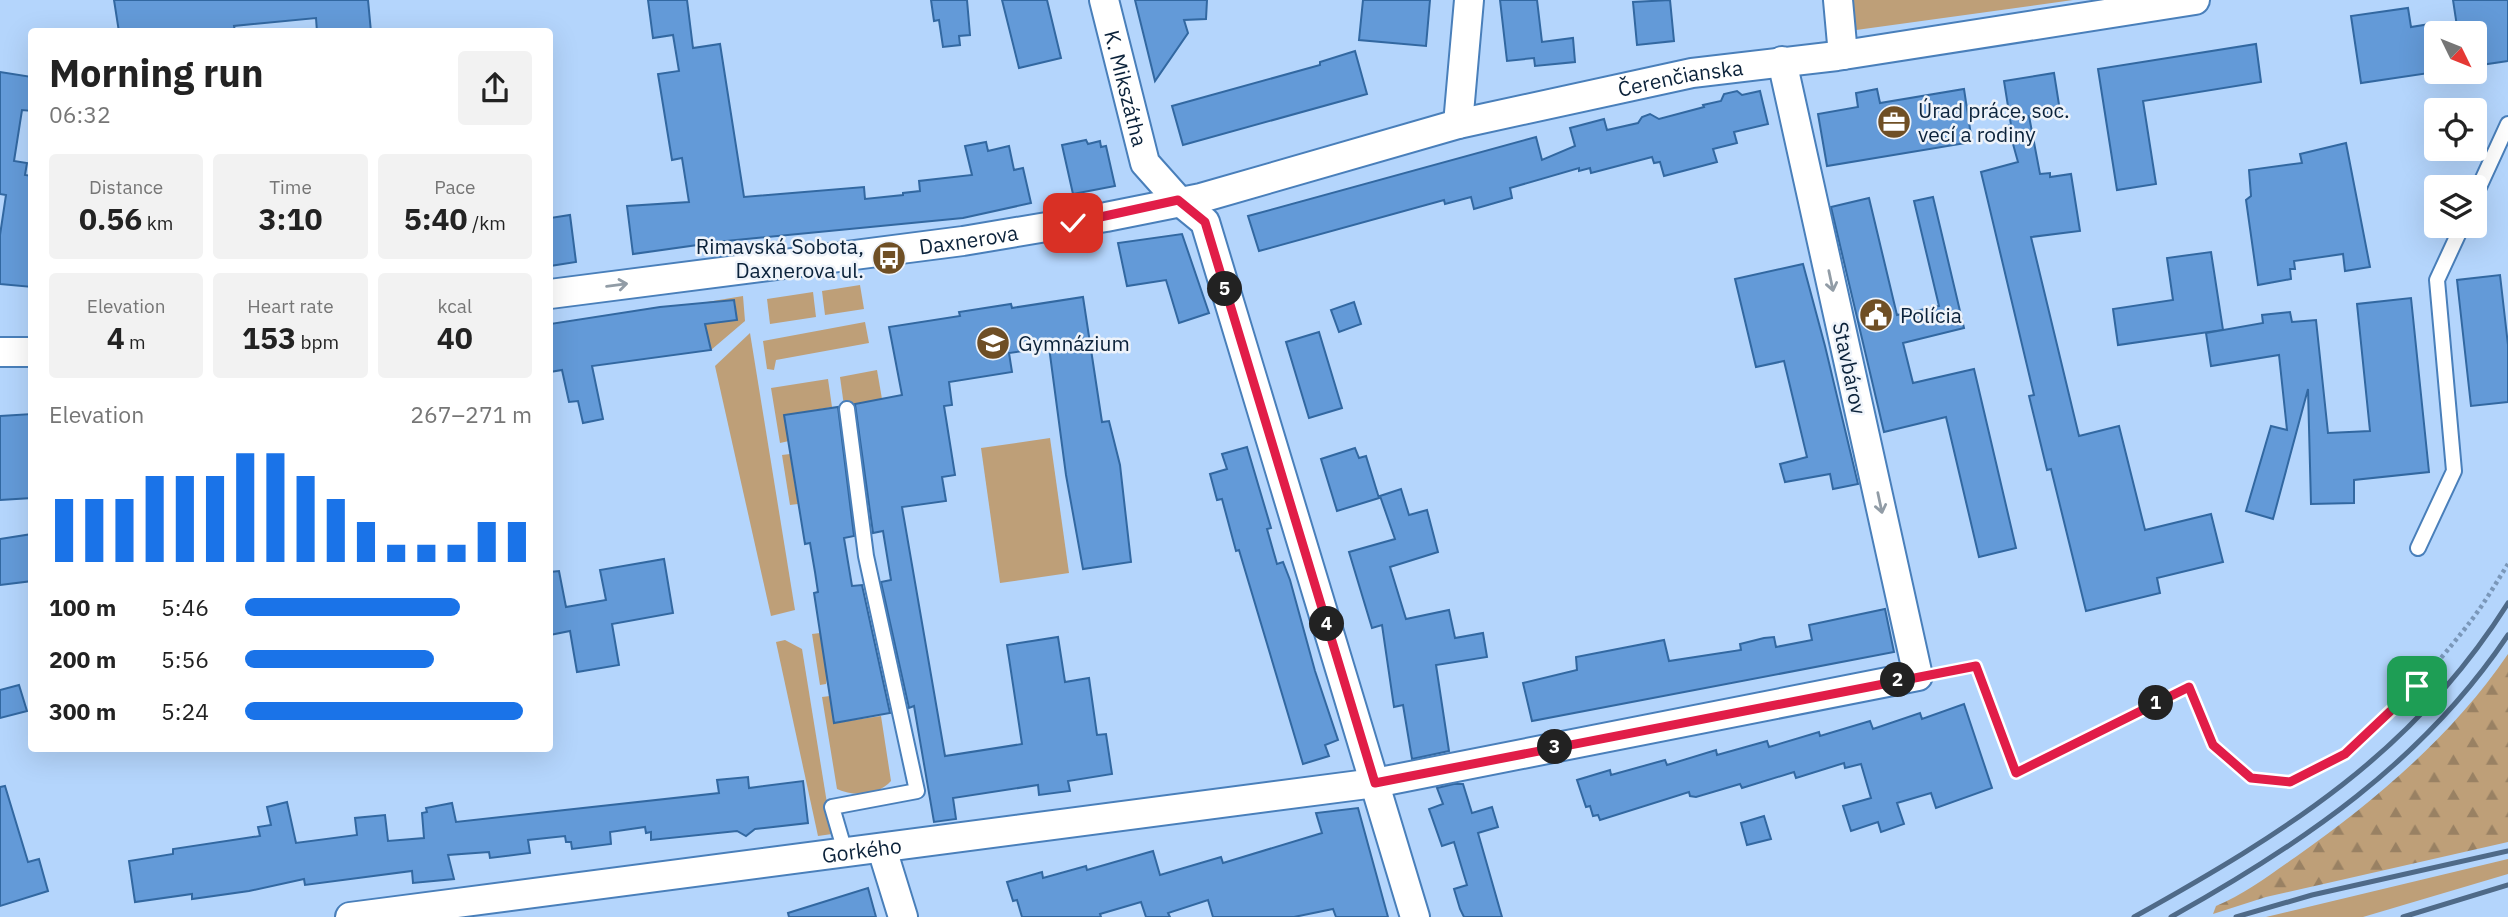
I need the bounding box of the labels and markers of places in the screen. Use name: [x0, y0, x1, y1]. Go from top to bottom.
place label: Úrad práce, soc. vecí a rodiny: [1918, 96, 2070, 148]
office icon: Úrad práce, soc. vecí a rodiny: [1875, 103, 1913, 141]
pin: [1043, 193, 1103, 253]
place label: Rimavská Sobota, Daxnerova ul.: [696, 232, 864, 284]
bus stop icon: Rimavská Sobota, Daxnerova ul.: [870, 239, 908, 277]
pin: 5: [1208, 272, 1242, 306]
public building icon: Polícia: [1857, 296, 1895, 334]
place label: Polícia: [1900, 301, 1962, 329]
school or university icon: Gymnázium: [974, 324, 1012, 362]
place label: Gymnázium: [1018, 329, 1130, 357]
pin: 4: [1310, 606, 1344, 642]
pin: [2387, 656, 2447, 716]
pin: 2: [1881, 662, 1916, 698]
pin: 1: [2138, 686, 2174, 720]
pin: 3: [1538, 730, 1572, 764]

